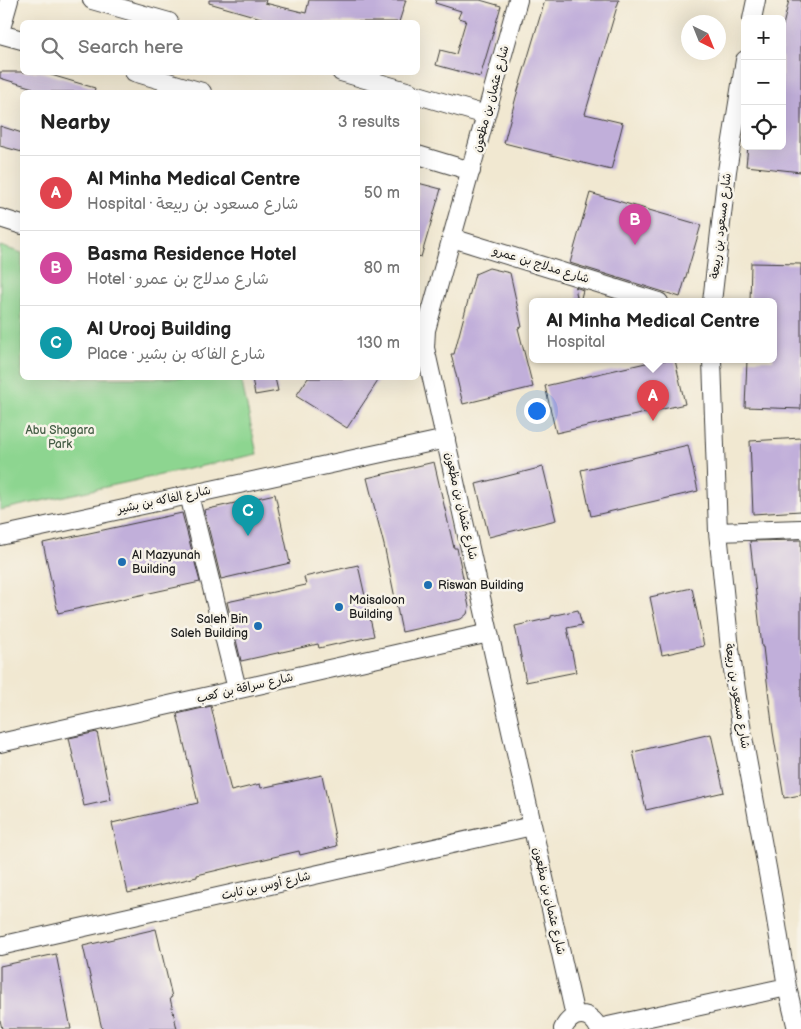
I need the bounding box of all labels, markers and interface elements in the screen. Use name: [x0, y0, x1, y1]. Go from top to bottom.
north arrow: [681, 15, 726, 60]
map controls: [741, 15, 786, 150]
button: +: [741, 15, 786, 60]
search box: [20, 20, 420, 75]
icon: search: [38, 34, 66, 62]
text: Search here: [78, 36, 183, 59]
street label: شارع عثمان بن مظعون: [470, 44, 513, 154]
button: −: [741, 60, 786, 105]
button: locate: [741, 105, 786, 150]
text: Nearby: [40, 110, 110, 135]
text: 3 results: [338, 113, 400, 132]
text: Al Minha Medical Centre: [87, 168, 300, 191]
street label: شارع مسعود بن ربيعة: [707, 172, 736, 280]
text: A: [51, 184, 61, 203]
text: 50 m: [364, 184, 400, 203]
text: Hospital · شارع مسعود بن ربيعة: [87, 195, 298, 214]
pin: B: [619, 204, 651, 245]
text: Basma Residence Hotel: [87, 243, 297, 266]
street label: شارع مدلاج بن عمرو: [490, 243, 591, 288]
text: B: [50, 259, 62, 278]
text: 80 m: [364, 259, 400, 278]
text: Hotel · شارع مدلاج بن عمرو: [87, 270, 269, 289]
popup: [529, 298, 777, 363]
text: Al Minha Medical Centre: [546, 310, 760, 333]
text: Al Urooj Building: [87, 318, 231, 341]
text: Hospital: [546, 333, 605, 352]
text: C: [50, 334, 62, 353]
text: 130 m: [357, 334, 400, 353]
text: Place · شارع الفاكه بن بشير: [87, 345, 265, 364]
pin: A: [637, 380, 669, 421]
your location: [524, 398, 550, 424]
park label: Abu Shagara Park: [26, 423, 95, 452]
street label: شارع عثمان بن مظعون: [440, 451, 481, 561]
street label: شارع الفاكه بن بشير: [115, 483, 212, 518]
pin: C: [232, 495, 264, 536]
place label: Al Mazyunah Building: [132, 548, 201, 577]
marker: Al Mazyunah Building: [116, 556, 128, 568]
place label: Riswan Building: [438, 578, 524, 593]
marker: Riswan Building: [422, 579, 434, 591]
place label: Maisaloon Building: [349, 593, 405, 622]
marker: Maisaloon Building: [333, 601, 345, 613]
place label: Saleh Bin Saleh Building: [171, 612, 248, 641]
marker: Saleh Bin Saleh Building: [252, 620, 264, 632]
street label: شارع مسعود بن ربيعة: [720, 642, 753, 750]
street label: شارع سراقة بن كعب: [195, 670, 295, 707]
street label: شارع عثمان بن مظعون: [528, 846, 569, 956]
street label: شارع أوس بن ثابت: [220, 868, 312, 904]

